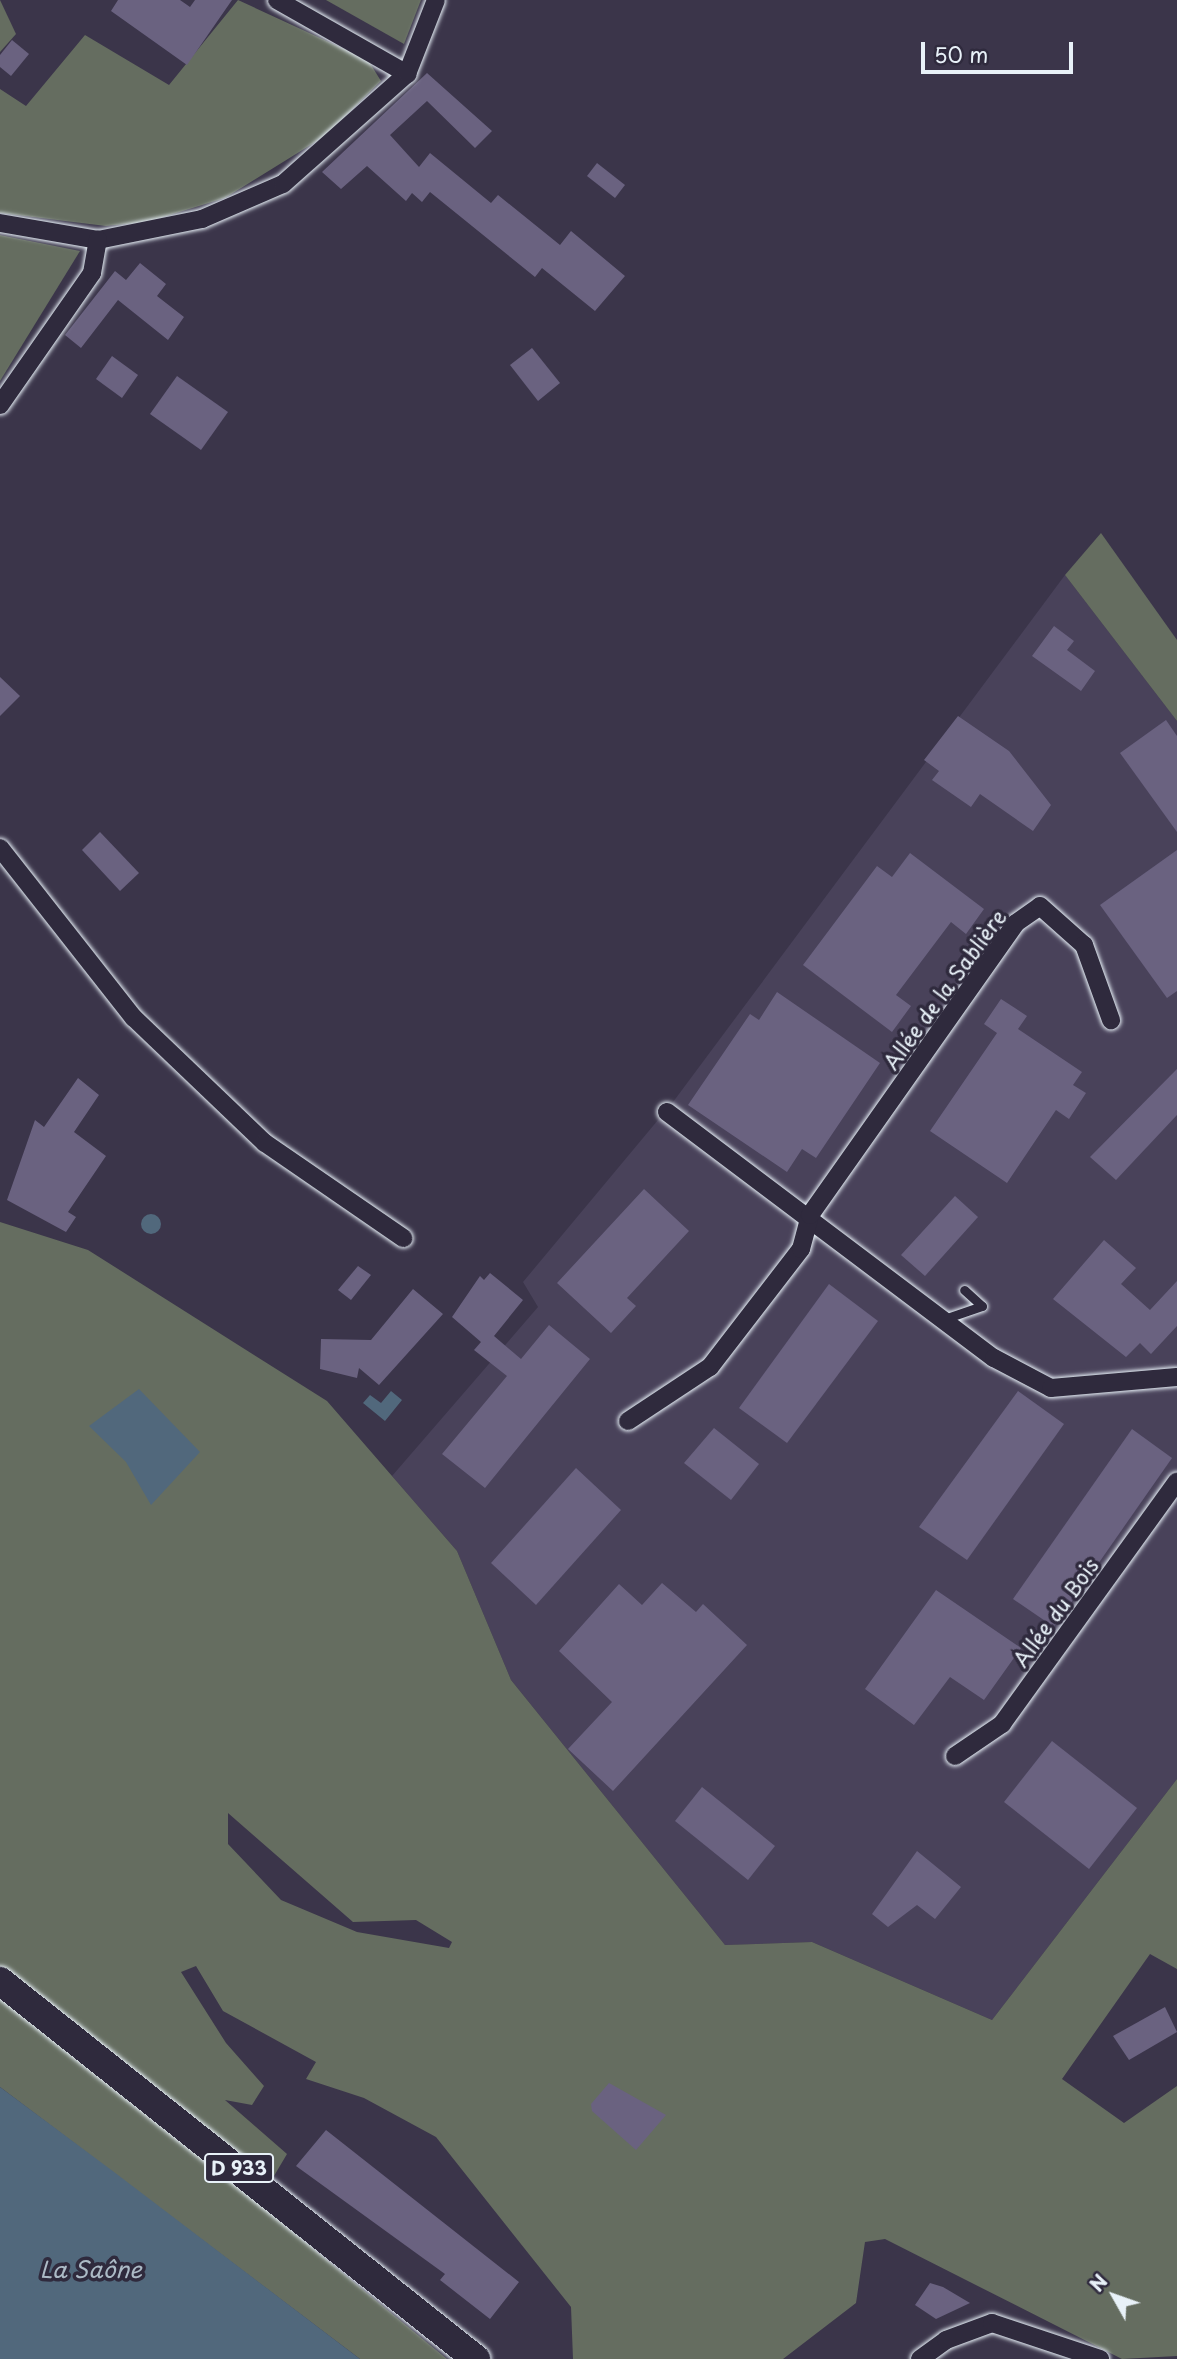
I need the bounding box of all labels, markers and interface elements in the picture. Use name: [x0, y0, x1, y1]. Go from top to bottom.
scale bar: [925, 28, 1077, 72]
text: 50 m: [934, 38, 988, 70]
street label: Allée de la Sablière: [876, 903, 1012, 1075]
street label: Allée du Bois: [1006, 1551, 1104, 1673]
road number: D 933: [202, 2152, 276, 2184]
water label: La Saône: [40, 2255, 142, 2283]
north arrow: [1079, 2261, 1149, 2331]
text: N: [1082, 2268, 1113, 2297]

